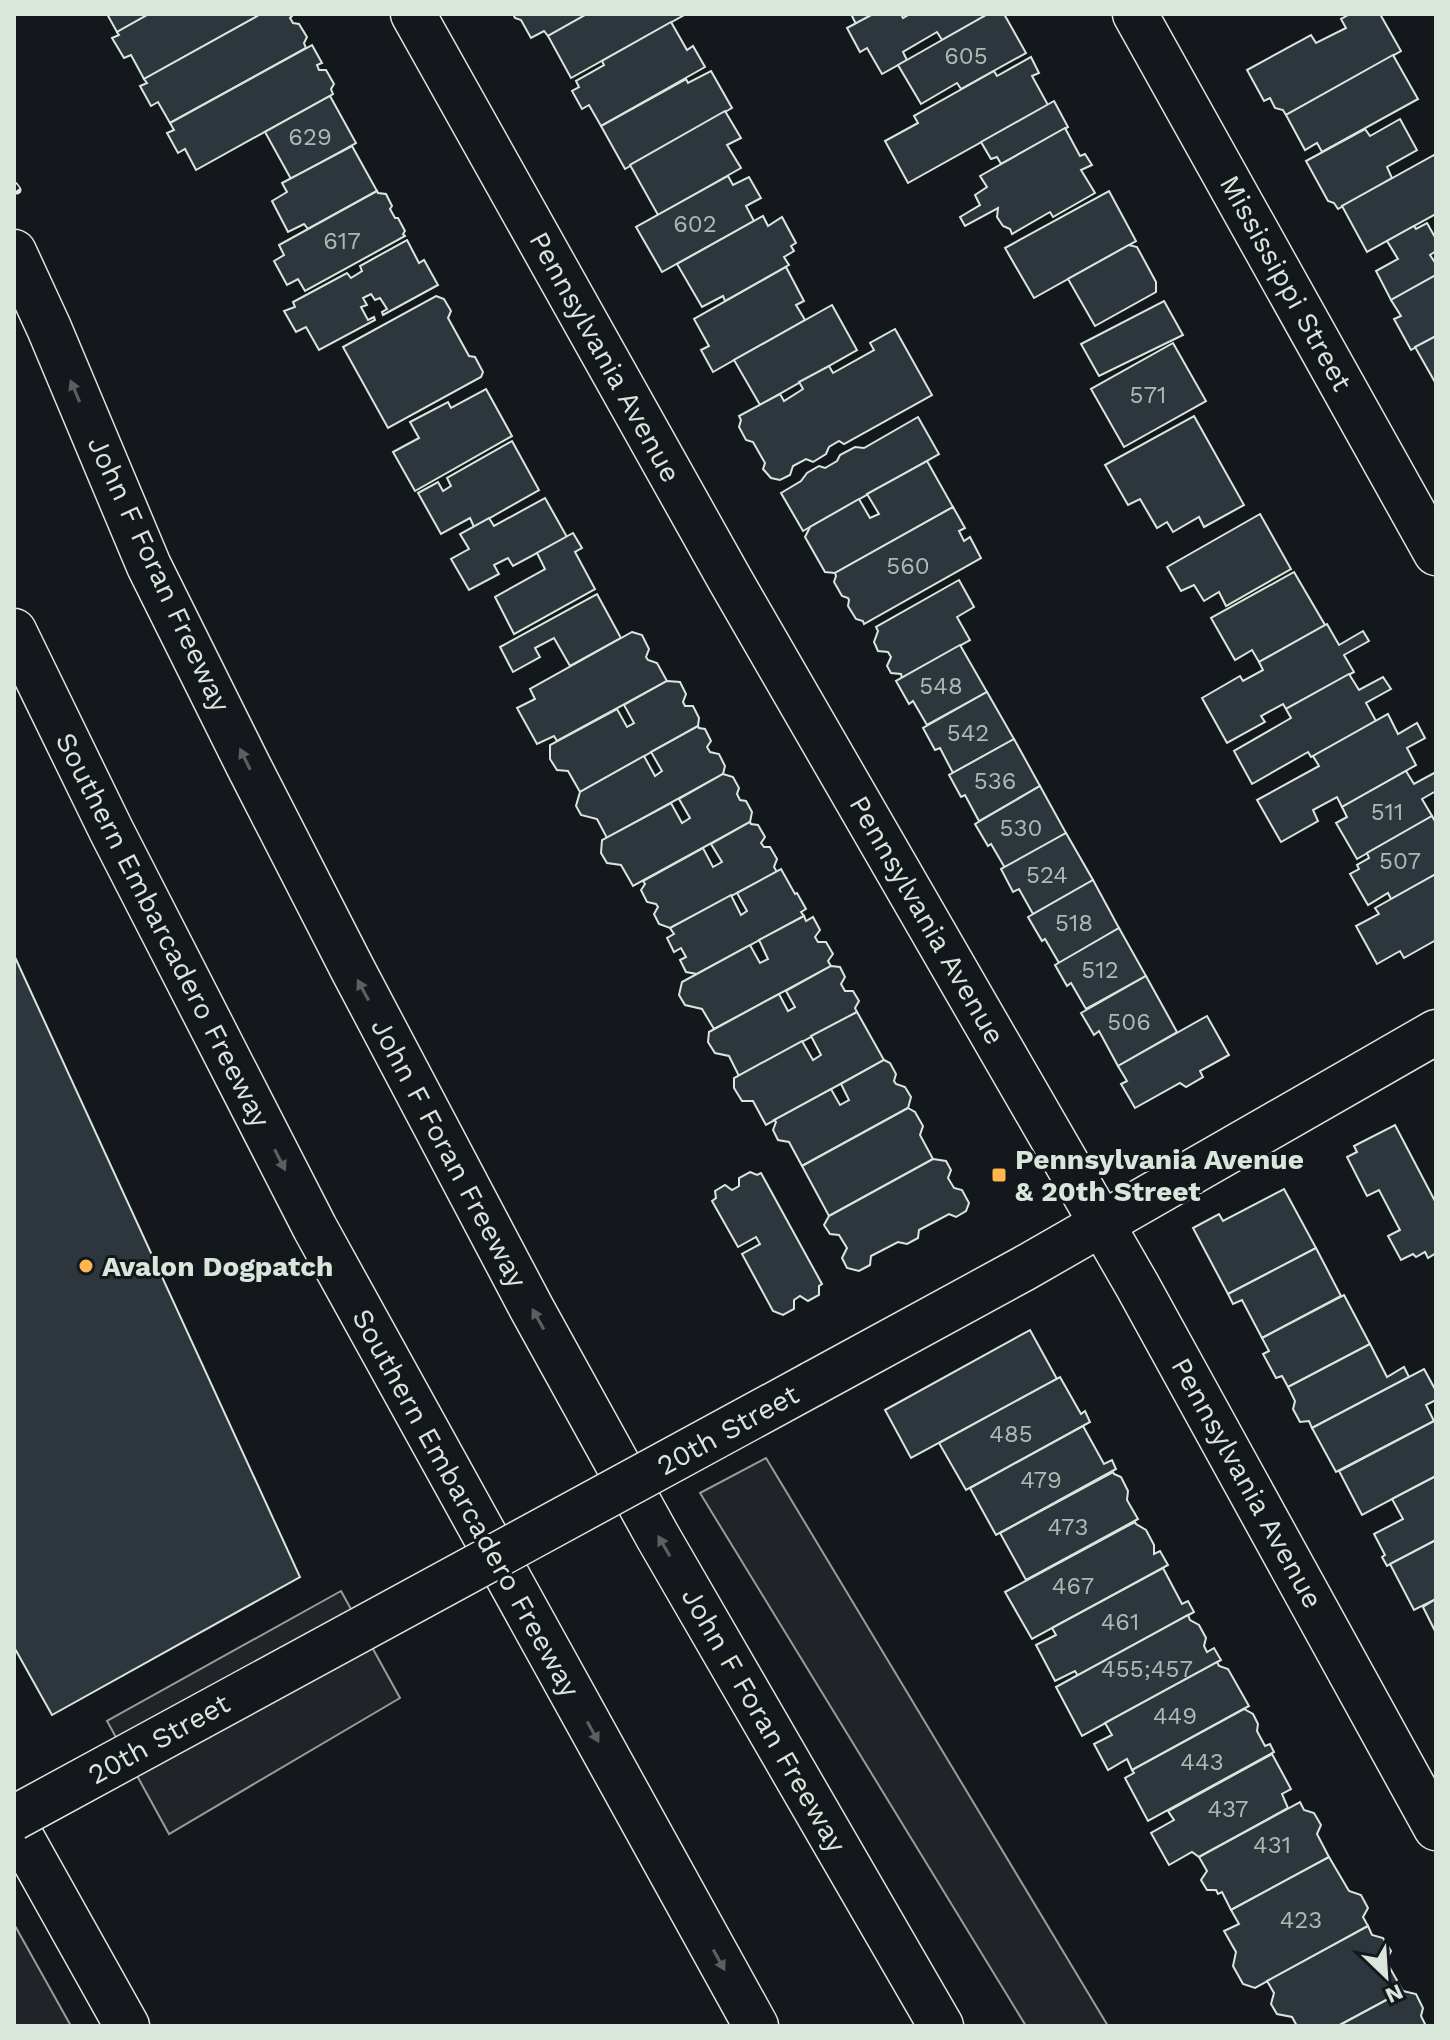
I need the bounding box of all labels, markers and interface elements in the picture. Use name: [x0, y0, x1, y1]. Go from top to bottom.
house number: 605: [944, 42, 988, 70]
house number: 629: [288, 123, 332, 151]
street label: Mississippi Street: [1213, 169, 1359, 397]
house number: 602: [673, 210, 717, 238]
street label: Pennsylvania Avenue: [522, 226, 688, 488]
house number: 617: [323, 227, 361, 255]
one-way arrow: [69, 379, 82, 402]
house number: 571: [1130, 381, 1166, 409]
street label: John F Foran Freeway: [81, 431, 238, 717]
house number: 560: [886, 552, 930, 580]
house number: 548: [919, 672, 963, 700]
house number: 542: [947, 719, 989, 747]
street label: Southern Embarcadero Freeway: [49, 727, 277, 1133]
one-way arrow: [238, 747, 252, 770]
house number: 536: [974, 767, 1016, 795]
street label: Pennsylvania Avenue: [842, 790, 1012, 1050]
house number: 511: [1371, 798, 1403, 826]
house number: 530: [1000, 814, 1042, 842]
house number: 507: [1379, 847, 1421, 875]
house number: 524: [1026, 861, 1068, 889]
house number: 518: [1055, 909, 1093, 937]
house number: 512: [1081, 956, 1119, 984]
one-way arrow: [357, 979, 370, 1002]
house number: 506: [1107, 1008, 1151, 1036]
street label: John F Foran Freeway: [364, 1013, 534, 1294]
place label: Pennsylvania Avenue & 20th Street: [1015, 1143, 1304, 1208]
one-way arrow: [273, 1149, 287, 1172]
marker: Pennsylvania Avenue & 20th Street: [990, 1166, 1008, 1184]
place label: Avalon Dogpatch: [102, 1250, 333, 1283]
marker: Avalon Dogpatch: [77, 1257, 95, 1275]
street label: Southern Embarcadero Freeway: [345, 1303, 587, 1703]
one-way arrow: [531, 1308, 545, 1330]
street label: Pennsylvania Avenue: [1164, 1352, 1330, 1614]
street label: 20th Street: [652, 1377, 805, 1482]
house number: 485: [989, 1420, 1033, 1448]
house number: 479: [1020, 1466, 1062, 1494]
house number: 473: [1048, 1513, 1088, 1541]
one-way arrow: [657, 1535, 671, 1557]
house number: 467: [1052, 1572, 1094, 1600]
street label: John F Foran Freeway: [675, 1582, 854, 1859]
house number: 461: [1101, 1608, 1139, 1636]
house number: 455;457: [1101, 1655, 1193, 1683]
street label: 20th Street: [83, 1686, 236, 1791]
house number: 449: [1153, 1702, 1197, 1730]
one-way arrow: [586, 1721, 600, 1744]
house number: 443: [1180, 1748, 1224, 1776]
house number: 437: [1207, 1795, 1249, 1823]
house number: 431: [1253, 1831, 1291, 1859]
house number: 423: [1280, 1906, 1322, 1934]
north arrow: [1346, 1936, 1426, 2016]
one-way arrow: [712, 1949, 726, 1971]
text: N: [1382, 1979, 1407, 2008]

